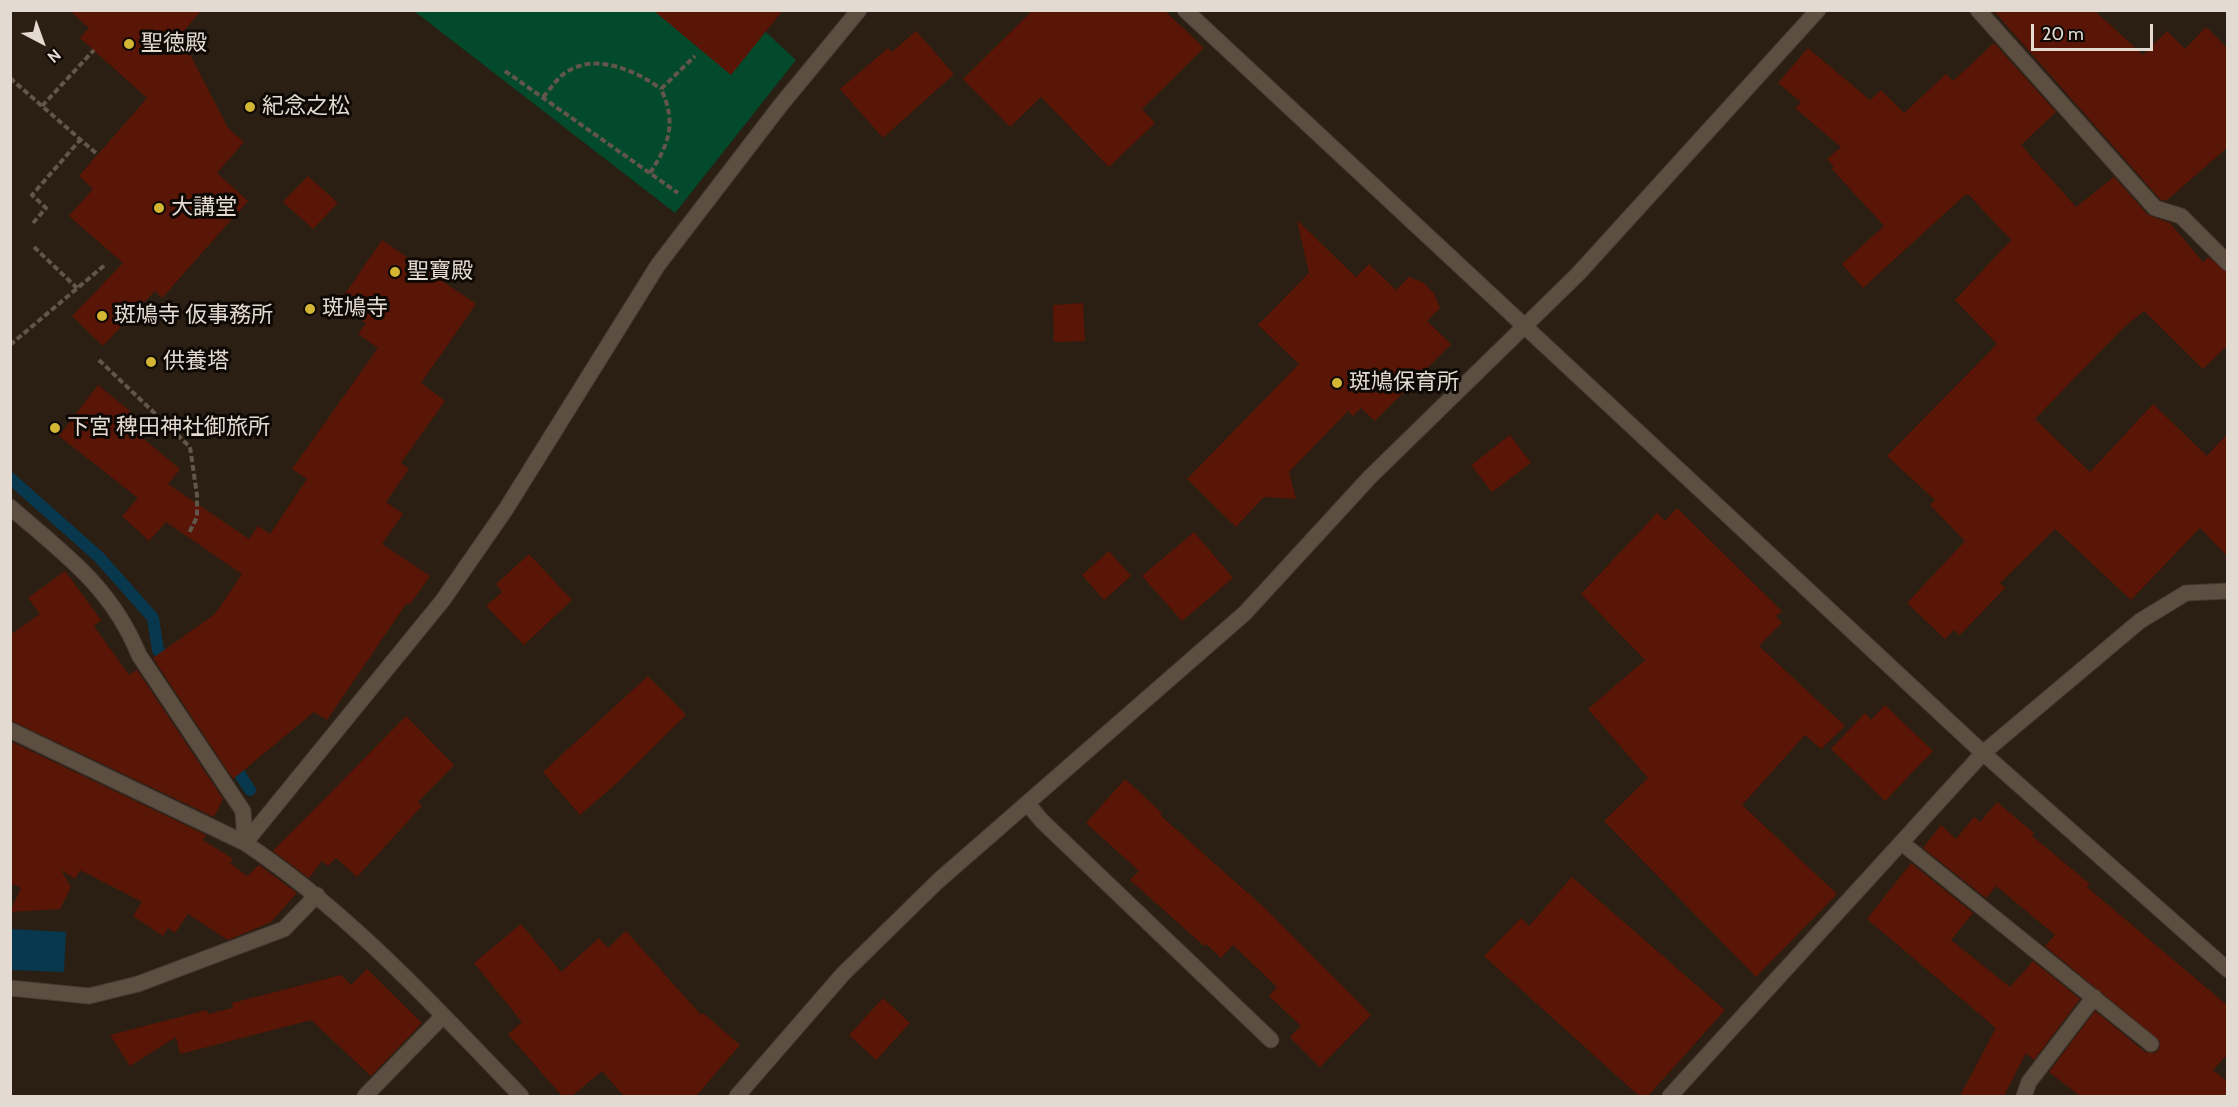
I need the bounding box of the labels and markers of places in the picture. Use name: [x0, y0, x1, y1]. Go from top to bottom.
place label: 聖徳殿: [141, 31, 207, 57]
marker: 聖徳殿: [122, 37, 136, 51]
place label: 紀念之松: [262, 94, 350, 120]
marker: 紀念之松: [243, 100, 257, 114]
place label: 大講堂: [171, 195, 237, 221]
marker: 大講堂: [152, 201, 166, 215]
place label: 聖寶殿: [407, 259, 473, 285]
marker: 聖寶殿: [388, 265, 402, 279]
place label: 斑鳩寺: [322, 296, 388, 322]
marker: 斑鳩寺: [303, 302, 317, 316]
place label: 斑鳩寺 仮事務所: [114, 303, 273, 329]
marker: 斑鳩寺 仮事務所: [95, 309, 109, 323]
place label: 供養塔: [163, 349, 229, 375]
marker: 供養塔: [144, 355, 158, 369]
place label: 斑鳩保育所: [1349, 370, 1459, 396]
marker: 斑鳩保育所: [1330, 376, 1344, 390]
place label: 下宮 稗田神社御旅所: [67, 415, 270, 441]
marker: 下宮 稗田神社御旅所: [48, 421, 62, 435]

